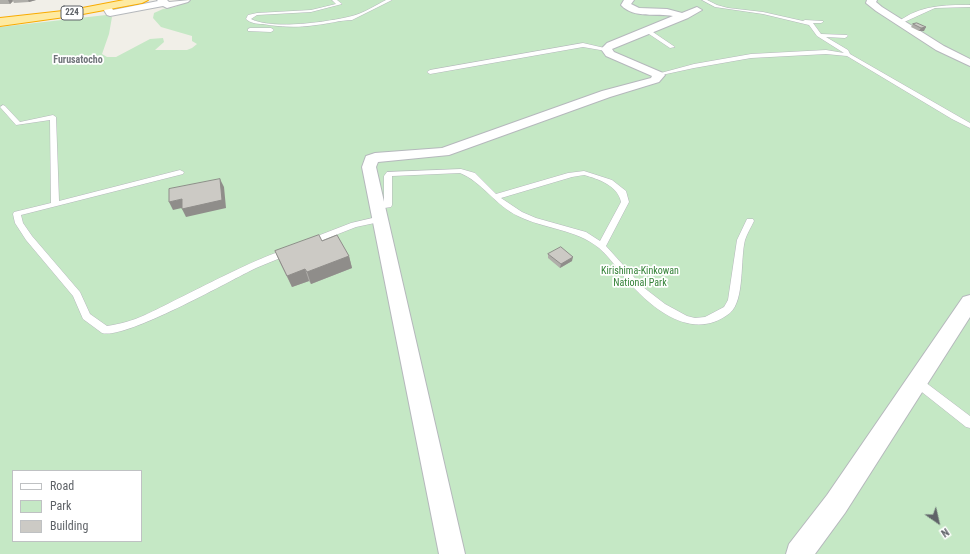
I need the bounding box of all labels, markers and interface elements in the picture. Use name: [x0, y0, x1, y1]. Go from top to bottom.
road number: 224: [61, 6, 83, 20]
district label: Furusatocho: [53, 54, 103, 66]
park label: Kirishima-Kinkowan National Park: [601, 265, 679, 288]
legend: [12, 470, 142, 542]
text: Road: [50, 479, 74, 493]
text: Park: [50, 499, 71, 513]
north arrow: [918, 502, 958, 542]
text: Building: [50, 519, 88, 533]
text: N: [939, 525, 951, 540]

